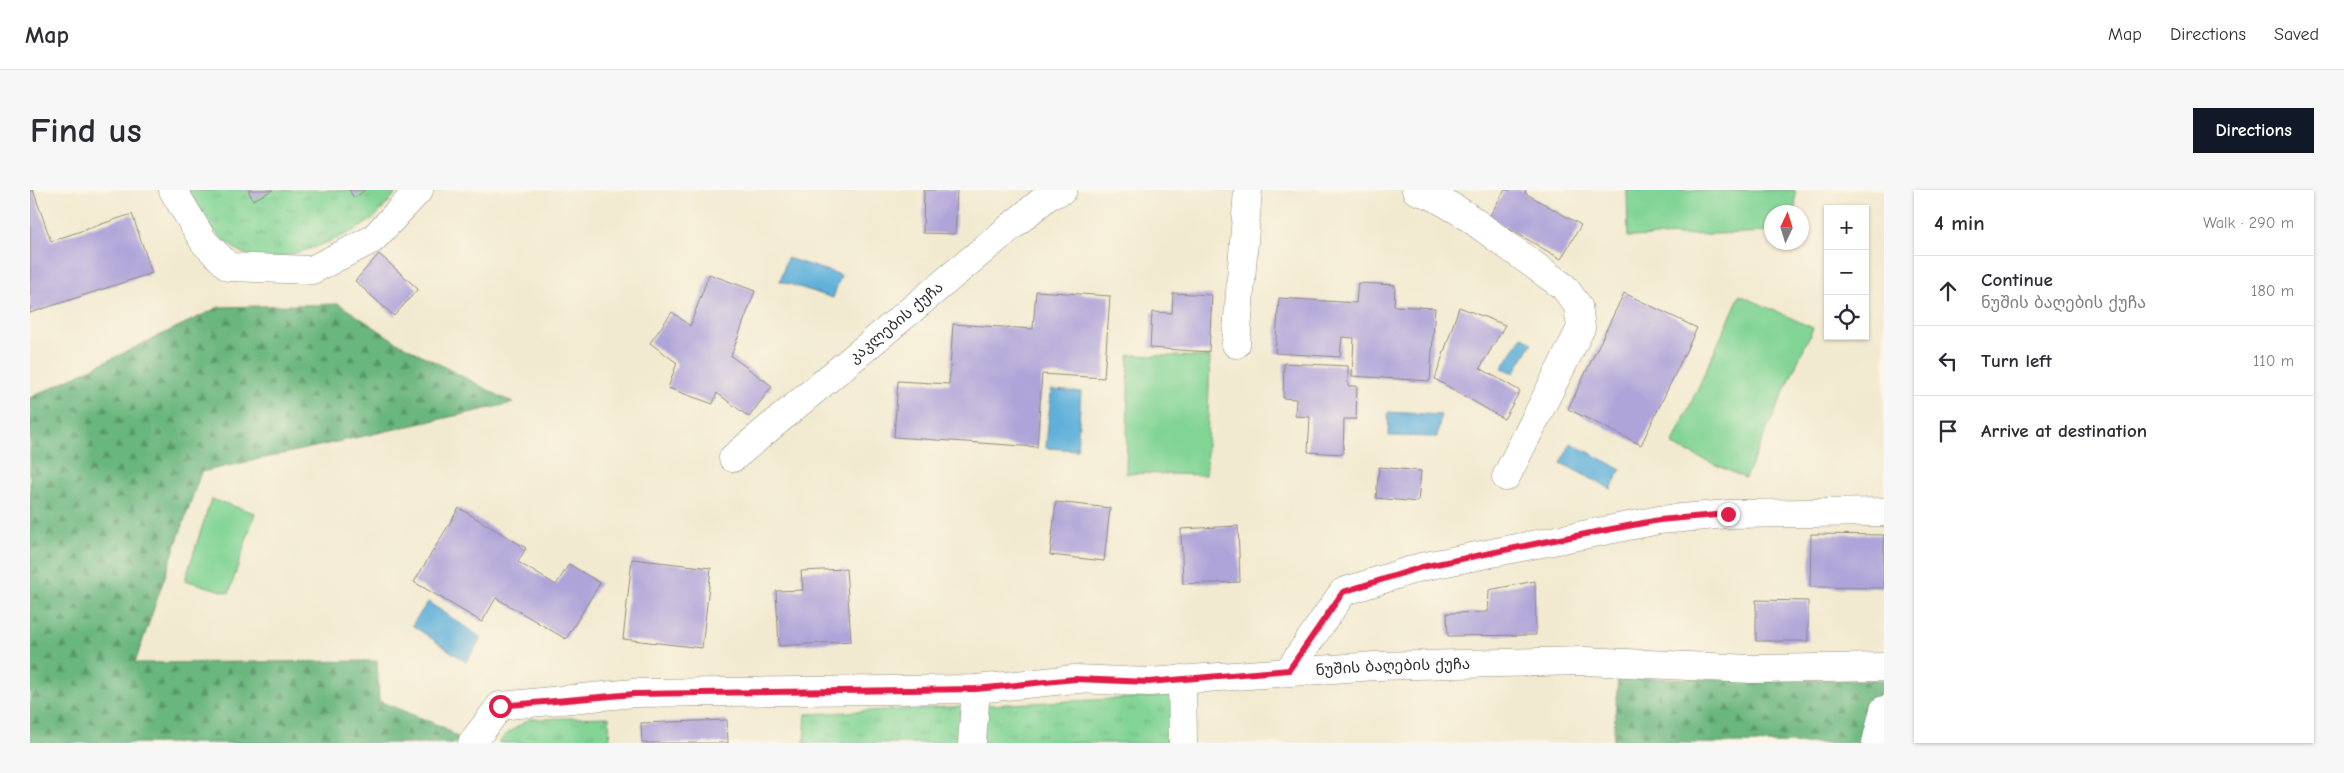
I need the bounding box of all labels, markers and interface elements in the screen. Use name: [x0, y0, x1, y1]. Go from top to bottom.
text: Map: [25, 21, 69, 49]
text: Map: [2108, 24, 2142, 45]
text: Directions: [2170, 24, 2246, 45]
text: Saved: [2274, 24, 2319, 45]
button: Directions: [2193, 108, 2314, 153]
text: Find us: [30, 110, 142, 151]
north arrow: [1764, 205, 1809, 250]
map controls: [1824, 205, 1869, 340]
button: +: [1824, 205, 1869, 250]
text: 4 min: [1934, 211, 1985, 235]
text: Walk · 290 m: [2203, 214, 2294, 232]
button: −: [1824, 250, 1869, 295]
text: Continue: [1981, 269, 2053, 291]
icon: ahead: [1934, 277, 1962, 305]
street label: კაკლების ქუჩა: [845, 278, 947, 367]
text: 180 m: [2251, 282, 2294, 300]
text: ნუშის ბაღების ქუჩა: [1981, 294, 2146, 312]
button: locate: [1824, 295, 1869, 340]
icon: left: [1934, 347, 1962, 375]
text: Turn left: [1981, 350, 2052, 372]
text: 110 m: [2253, 352, 2294, 370]
icon: arrive: [1934, 417, 1962, 445]
text: Arrive at destination: [1981, 420, 2147, 442]
route end: [1717, 503, 1740, 526]
street label: ნუშის ბაღების ქუჩა: [1315, 655, 1470, 679]
route start: [489, 695, 512, 718]

